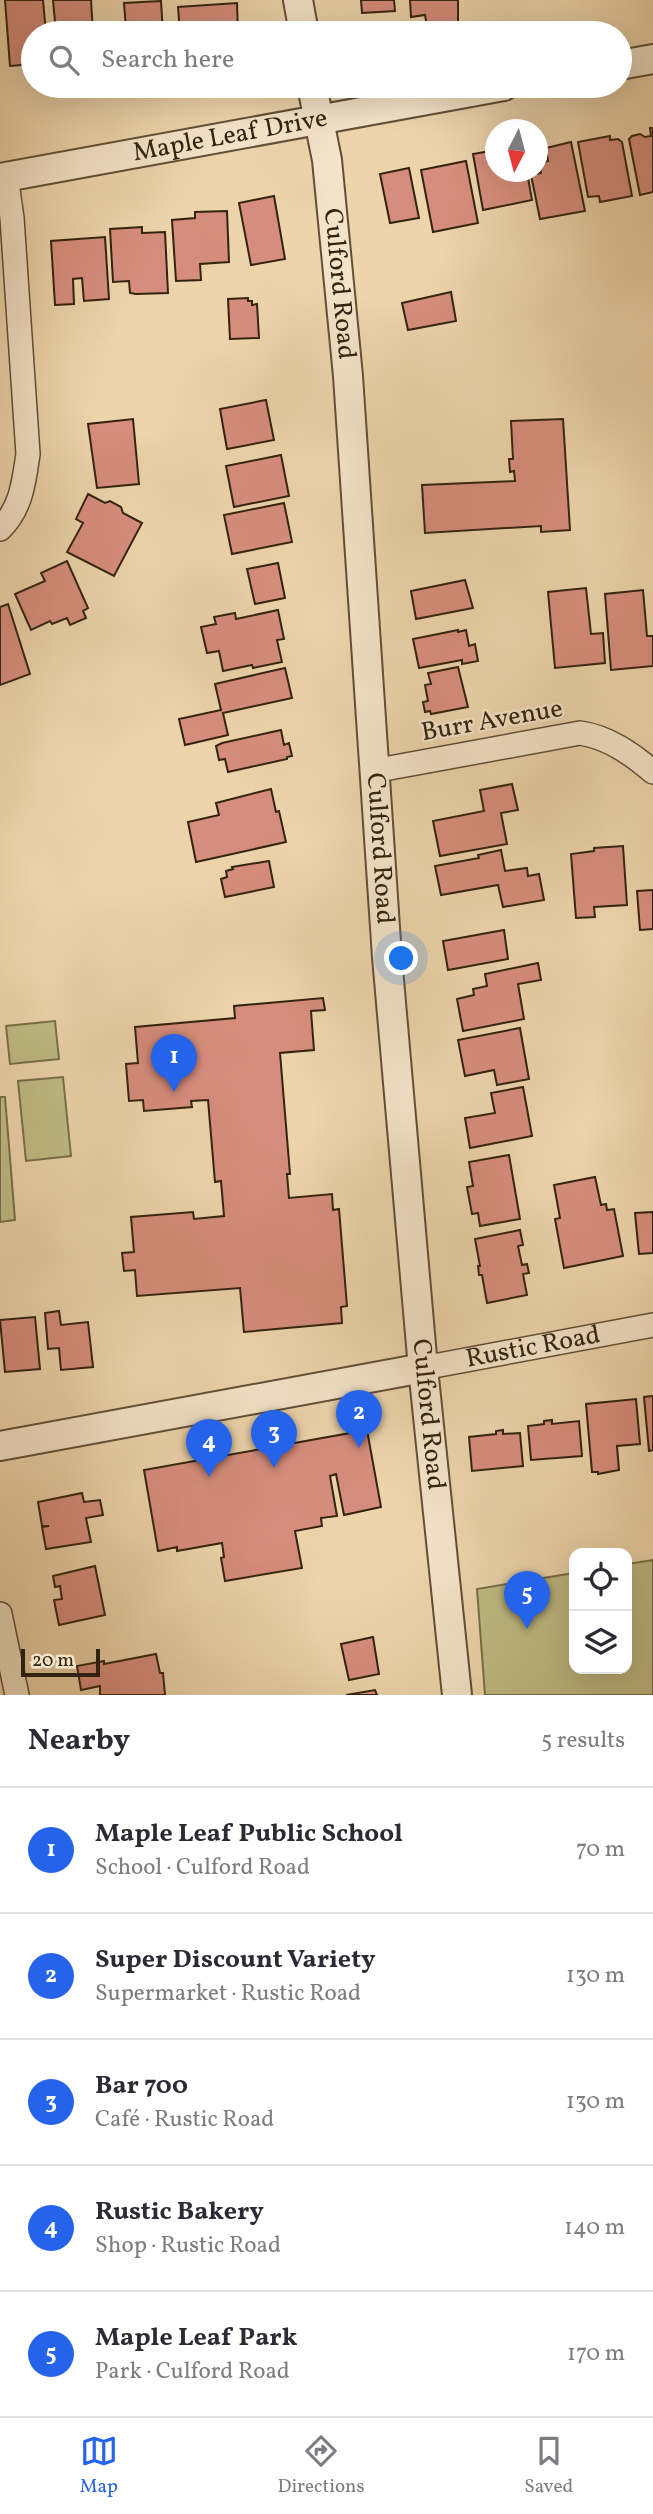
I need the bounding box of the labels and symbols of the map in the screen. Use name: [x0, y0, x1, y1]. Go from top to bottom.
street label: Maple Leaf Drive: [130, 101, 330, 171]
north arrow: [485, 119, 548, 182]
street label: Culford Road: [314, 207, 364, 361]
street label: Burr Avenue: [419, 691, 565, 751]
street label: Culford Road: [357, 772, 403, 925]
your location: [384, 941, 418, 975]
pin: 1: [151, 1034, 197, 1092]
street label: Rustic Road: [463, 1317, 603, 1378]
street label: Culford Road: [403, 1337, 454, 1492]
pin: 2: [336, 1390, 382, 1448]
pin: 3: [251, 1410, 297, 1468]
pin: 4: [186, 1419, 232, 1477]
pin: 5: [504, 1571, 550, 1629]
scale bar: [21, 1646, 100, 1678]

